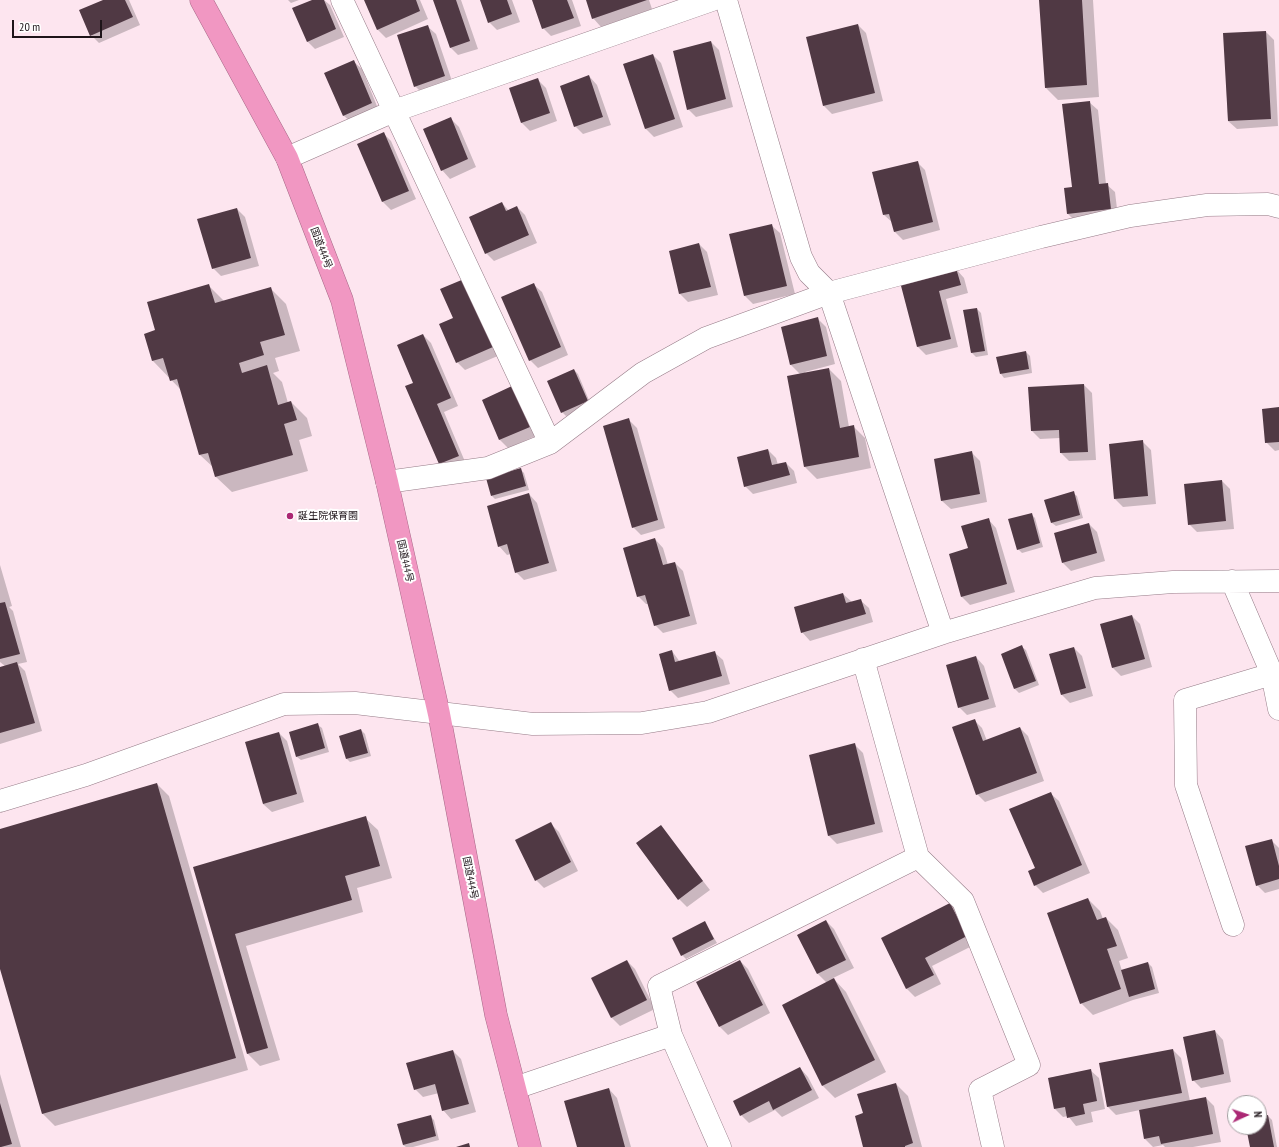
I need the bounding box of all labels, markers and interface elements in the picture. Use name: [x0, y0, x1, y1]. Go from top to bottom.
scale bar: [14, 12, 104, 38]
text: 20 m: [19, 19, 40, 34]
street label: 国道444号: [308, 226, 334, 270]
place label: 誕生院保育園: [298, 510, 358, 522]
marker: 誕生院保育園: [285, 511, 295, 521]
street label: 国道444号: [394, 538, 416, 584]
street label: 国道444号: [460, 856, 480, 900]
north arrow: [1227, 1095, 1267, 1135]
text: N: [1251, 1111, 1265, 1118]

